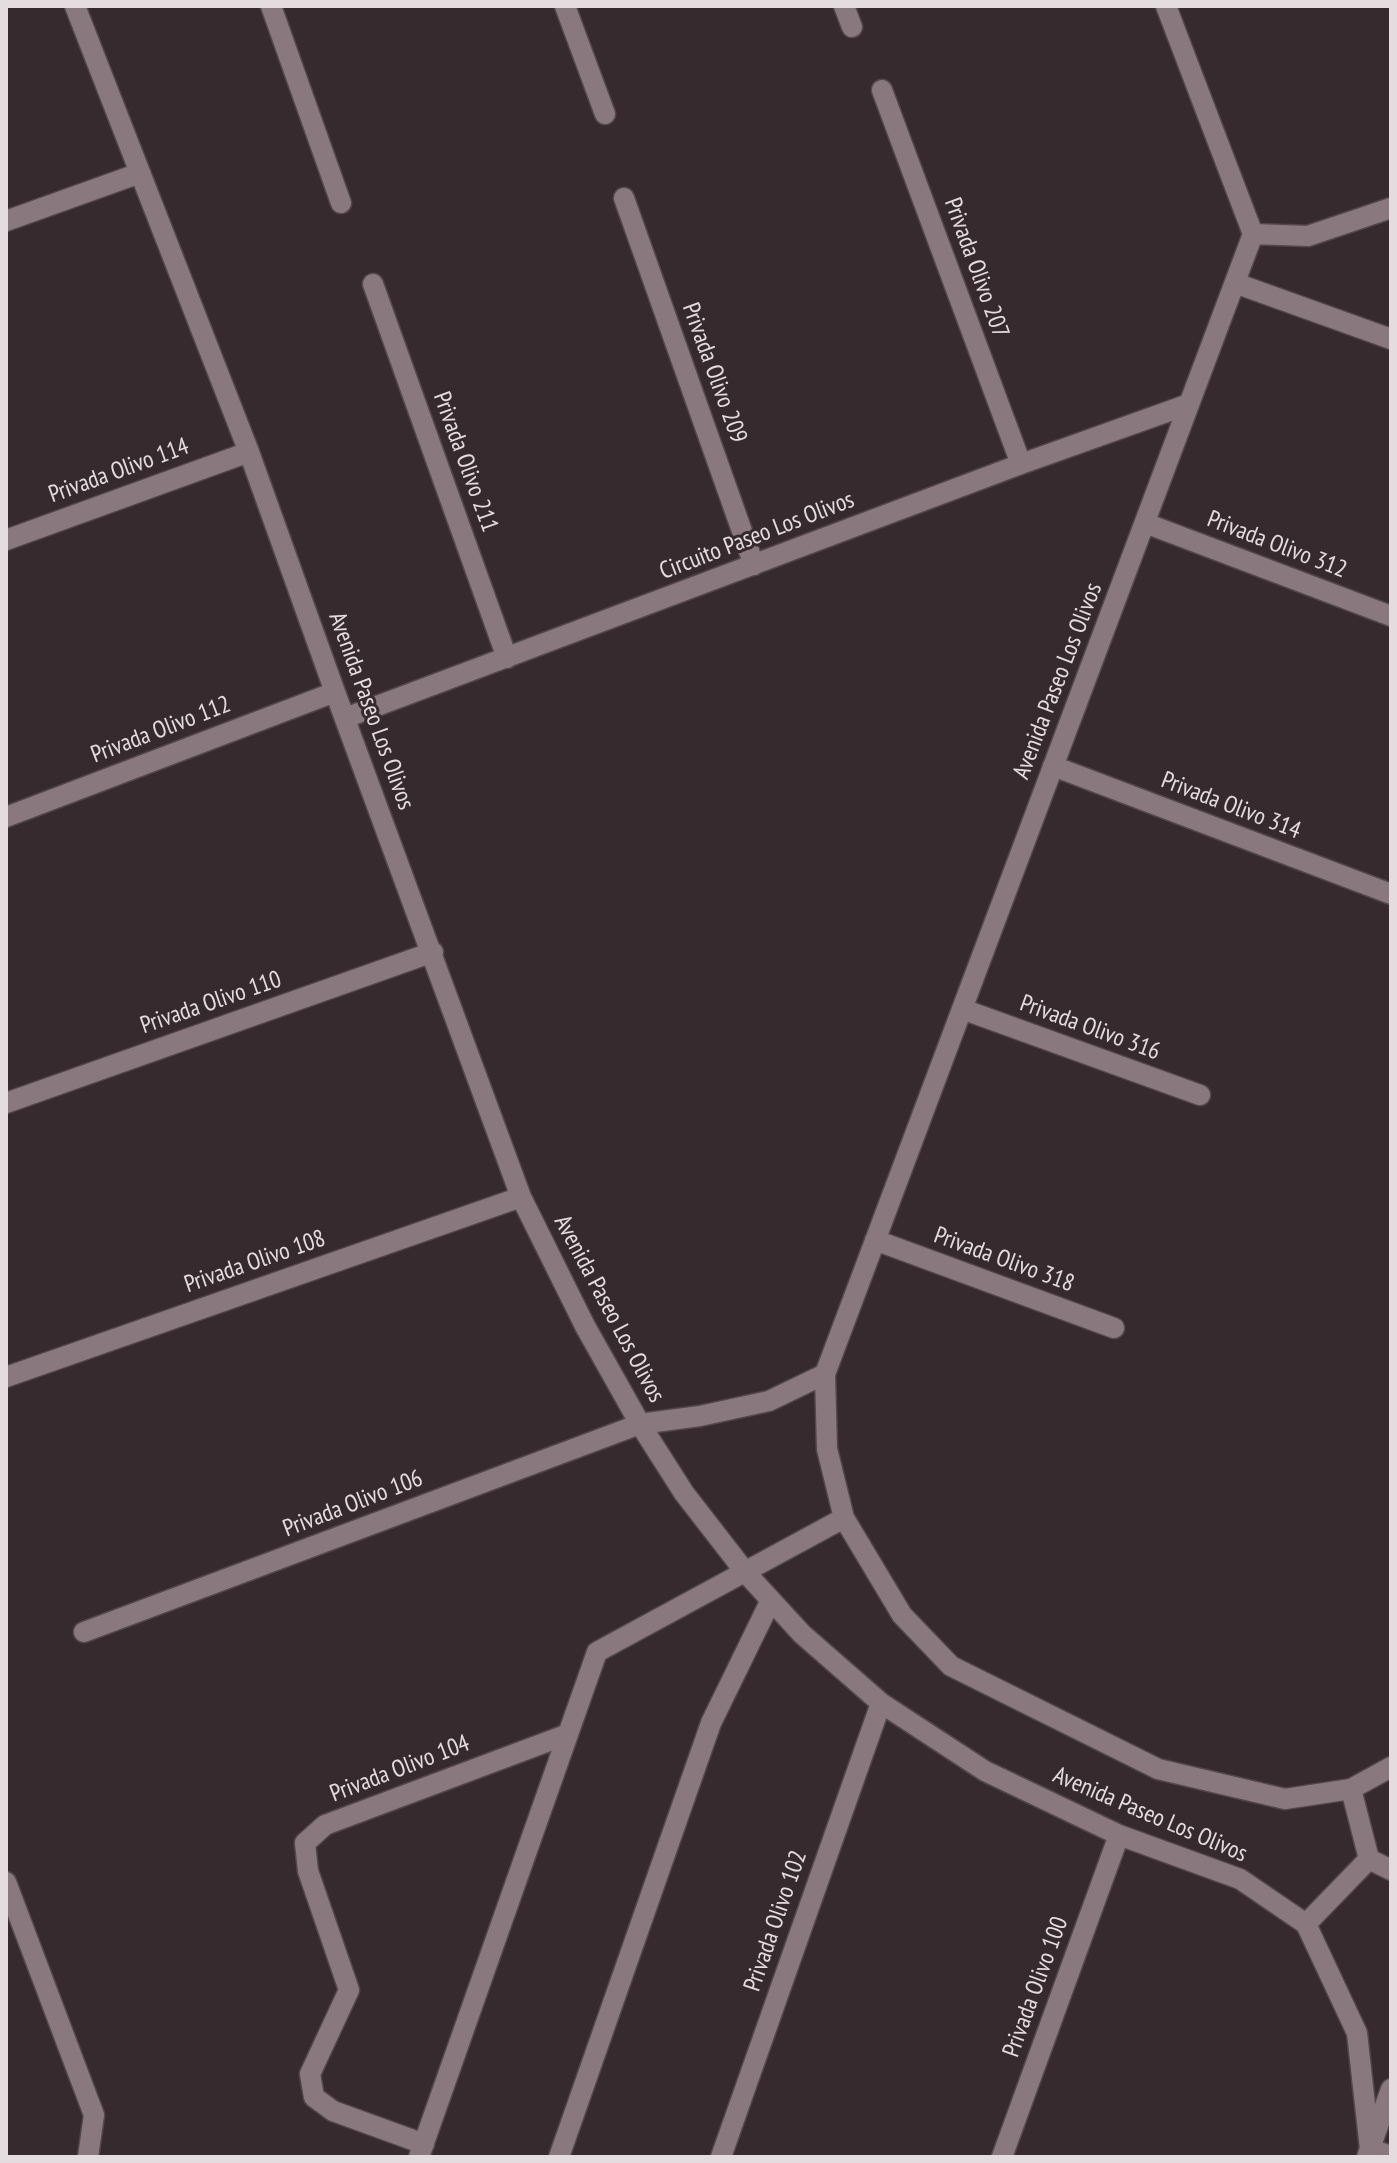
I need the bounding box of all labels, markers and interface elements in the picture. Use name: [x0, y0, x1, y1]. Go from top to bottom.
street label: Privada Olivo 207: [937, 194, 1015, 342]
street label: Privada Olivo 209: [675, 299, 753, 447]
street label: Privada Olivo 211: [426, 388, 504, 536]
street label: Privada Olivo 114: [45, 432, 193, 510]
street label: Circuito Paseo Los Olivos: [656, 486, 858, 586]
street label: Privada Olivo 312: [1203, 505, 1351, 585]
street label: Avenida Paseo Los Olivos: [1007, 579, 1109, 783]
street label: Avenida Paseo Los Olivos: [322, 608, 420, 814]
street label: Privada Olivo 112: [87, 690, 235, 770]
street label: Privada Olivo 314: [1157, 766, 1305, 846]
street label: Privada Olivo 110: [137, 965, 285, 1041]
street label: Privada Olivo 316: [1016, 989, 1164, 1067]
street label: Avenida Paseo Los Olivos: [547, 1210, 671, 1408]
street label: Privada Olivo 318: [930, 1221, 1078, 1299]
street label: Privada Olivo 108: [181, 1224, 329, 1300]
street label: Privada Olivo 106: [279, 1464, 427, 1544]
street label: Privada Olivo 104: [326, 1729, 474, 1809]
street label: Avenida Paseo Los Olivos: [1049, 1761, 1251, 1869]
street label: Privada Olivo 102: [738, 1847, 814, 1995]
street label: Privada Olivo 100: [997, 1913, 1075, 2061]

